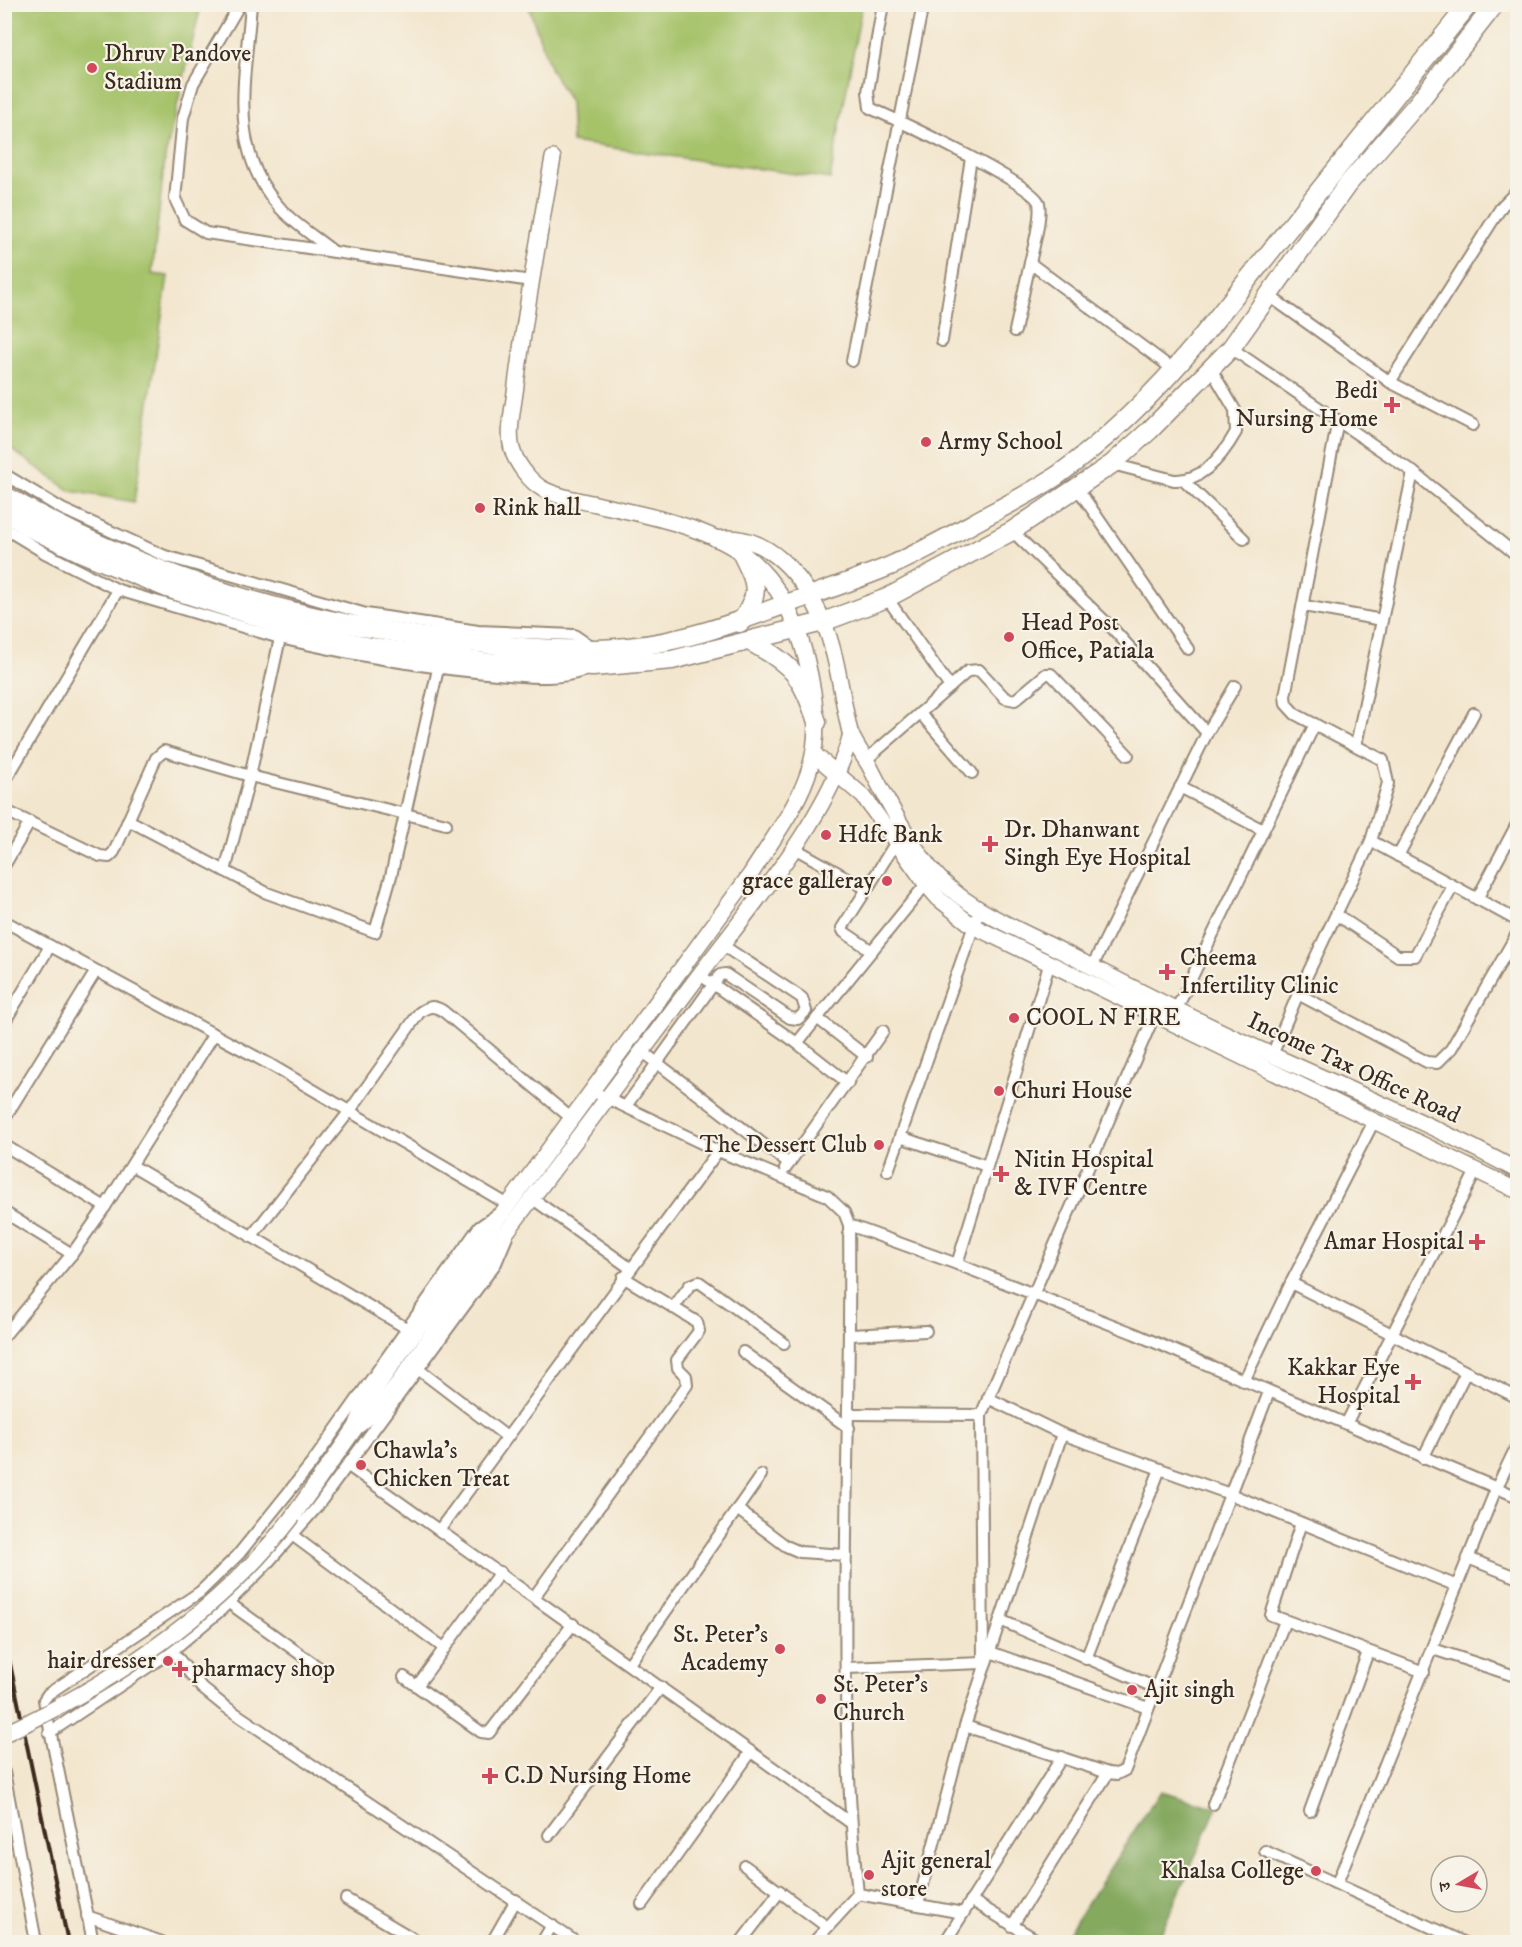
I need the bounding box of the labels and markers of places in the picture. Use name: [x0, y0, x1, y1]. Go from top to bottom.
place label: Dhruv Pandove Stadium: [104, 39, 251, 97]
marker: Dhruv Pandove Stadium: [85, 61, 99, 75]
place label: Bedi Nursing Home: [1235, 376, 1378, 434]
marker: Bedi Nursing Home: [1383, 396, 1401, 414]
place label: Army School: [938, 427, 1063, 457]
marker: Army School: [919, 435, 933, 449]
place label: Rink hall: [492, 493, 582, 523]
marker: Rink hall: [473, 501, 487, 515]
place label: Head Post Office, Patiala: [1021, 608, 1155, 666]
marker: Head Post Office, Patiala: [1002, 630, 1016, 644]
place label: Dr. Dhanwant Singh Eye Hospital: [1004, 815, 1191, 873]
place label: Hdfc Bank: [838, 820, 943, 850]
marker: Hdfc Bank: [819, 828, 833, 842]
marker: Dr. Dhanwant Singh Eye Hospital: [981, 835, 999, 853]
place label: grace galleray: [742, 866, 876, 896]
marker: grace galleray: [880, 874, 894, 888]
place label: Cheema Infertility Clinic: [1180, 943, 1339, 1001]
marker: Cheema Infertility Clinic: [1158, 963, 1176, 981]
place label: COOL N FIRE: [1026, 1003, 1181, 1033]
marker: COOL N FIRE: [1007, 1011, 1021, 1025]
place label: Churi House: [1011, 1076, 1132, 1106]
marker: Churi House: [992, 1084, 1006, 1098]
place label: The Dessert Club: [700, 1130, 867, 1160]
marker: The Dessert Club: [872, 1138, 886, 1152]
place label: Nitin Hospital & IVF Centre: [1014, 1145, 1154, 1203]
marker: Nitin Hospital & IVF Centre: [992, 1165, 1010, 1183]
place label: Amar Hospital: [1324, 1227, 1465, 1257]
marker: Amar Hospital: [1468, 1233, 1486, 1251]
place label: Kakkar Eye Hospital: [1287, 1353, 1401, 1411]
marker: Kakkar Eye Hospital: [1404, 1373, 1422, 1391]
place label: Chawla's Chicken Treat: [373, 1436, 510, 1494]
marker: Chawla's Chicken Treat: [354, 1458, 368, 1472]
place label: St. Peter's Academy: [673, 1620, 769, 1678]
marker: St. Peter's Academy: [773, 1642, 787, 1656]
place label: hair dresser: [47, 1646, 156, 1676]
marker: hair dresser: [161, 1654, 175, 1668]
place label: pharmacy shop: [191, 1654, 335, 1684]
marker: pharmacy shop: [173, 1662, 187, 1676]
place label: St. Peter's Church: [833, 1670, 928, 1728]
place label: Ajit singh: [1144, 1675, 1235, 1705]
marker: Ajit singh: [1125, 1683, 1139, 1697]
marker: St. Peter's Church: [814, 1692, 828, 1706]
place label: C.D Nursing Home: [504, 1761, 691, 1791]
marker: C.D Nursing Home: [481, 1767, 499, 1785]
place label: Ajit general store: [881, 1846, 992, 1904]
place label: Khalsa College: [1160, 1856, 1304, 1886]
marker: Khalsa College: [1309, 1864, 1323, 1878]
marker: Ajit general store: [862, 1868, 876, 1882]

